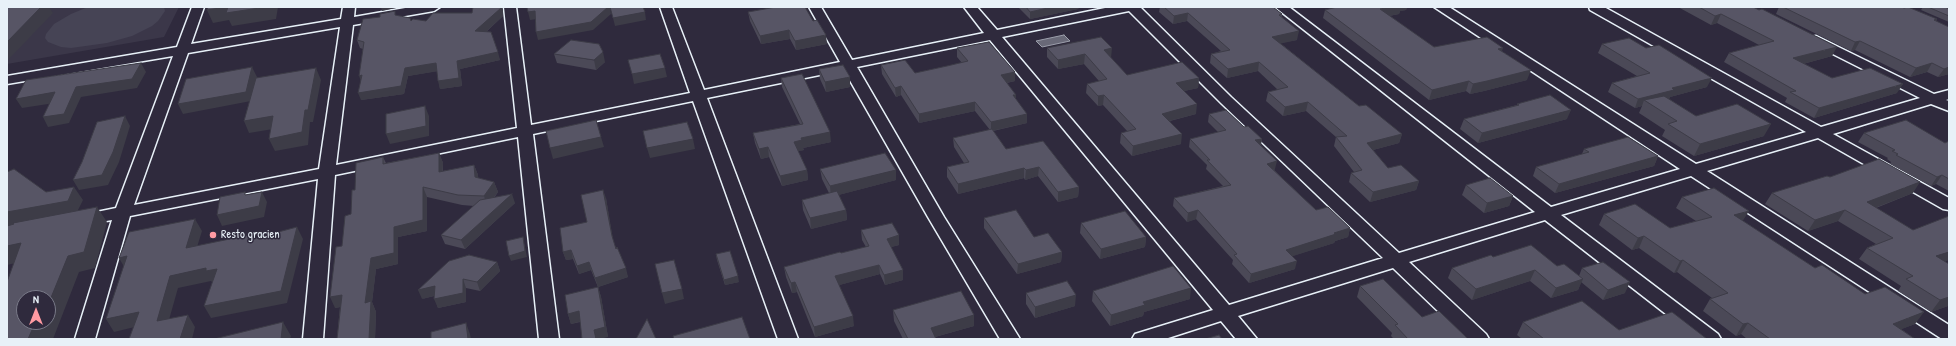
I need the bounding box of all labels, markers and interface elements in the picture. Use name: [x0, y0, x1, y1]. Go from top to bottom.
place label: Resto gracien: [221, 228, 280, 242]
marker: Resto gracien: [208, 230, 218, 240]
north arrow: [16, 290, 56, 330]
text: N: [33, 292, 39, 306]

